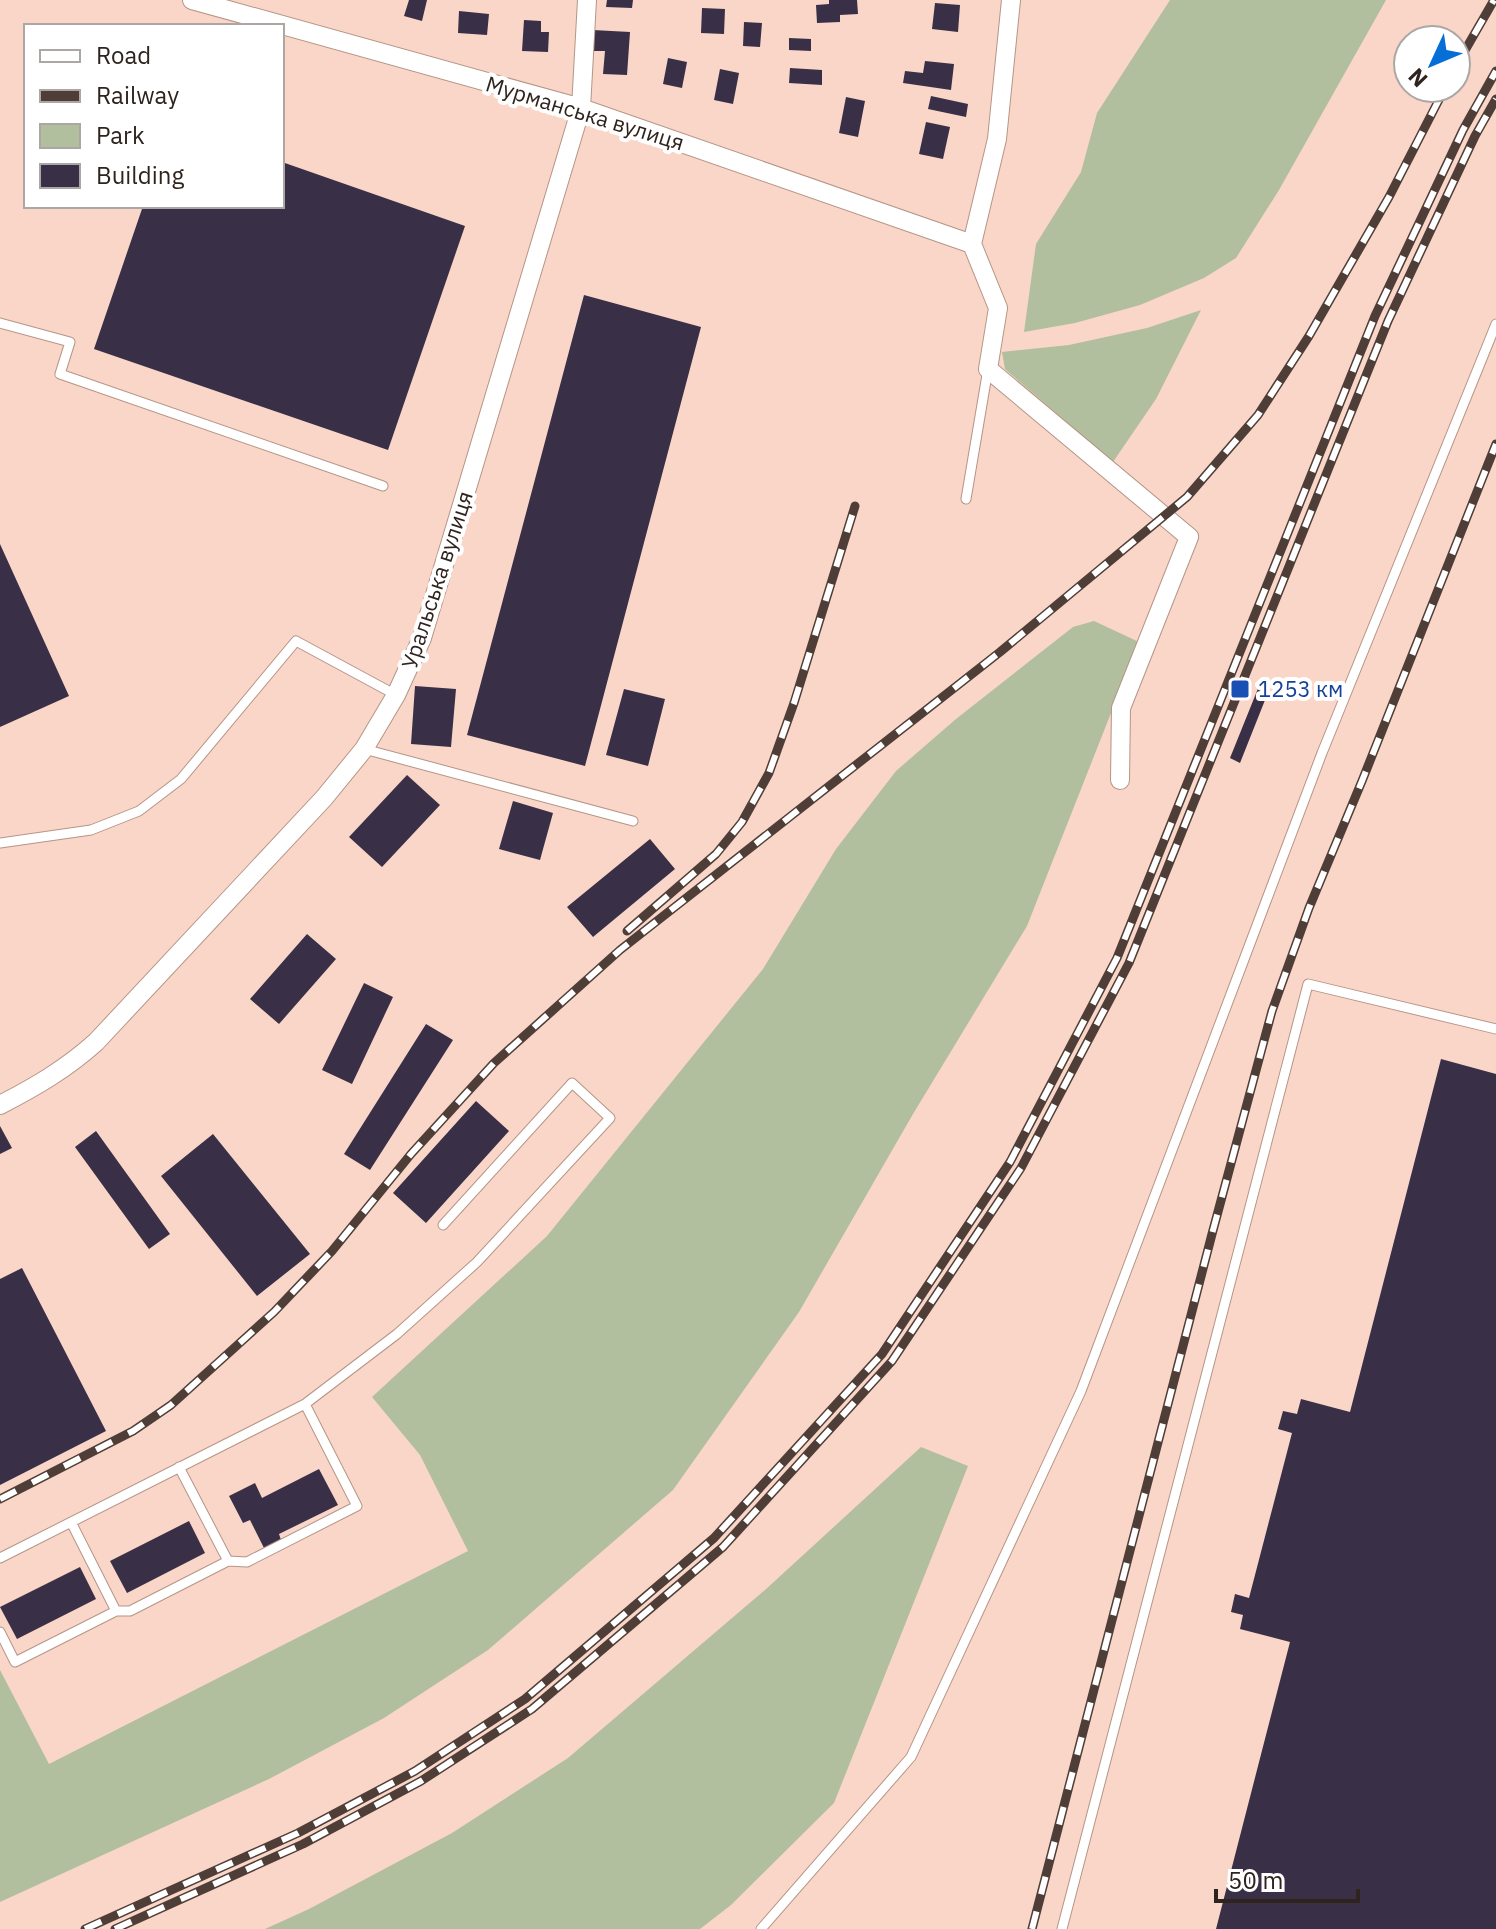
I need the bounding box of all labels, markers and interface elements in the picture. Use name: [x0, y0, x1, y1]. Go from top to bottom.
legend: [24, 24, 284, 208]
north arrow: [1392, 24, 1472, 104]
text: Road: [96, 39, 151, 71]
text: N: [1401, 62, 1433, 94]
street label: Мурманська вулиця: [482, 69, 688, 157]
text: Railway: [96, 79, 179, 111]
text: Park: [96, 119, 145, 151]
text: Building: [96, 159, 184, 191]
street label: Уральська вулиця: [394, 487, 479, 672]
place label: 1253 км: [1258, 674, 1343, 703]
marker: 1253 км: [1229, 678, 1251, 700]
scale bar: [1216, 1853, 1358, 1903]
text: 50 m: [1228, 1864, 1283, 1896]

